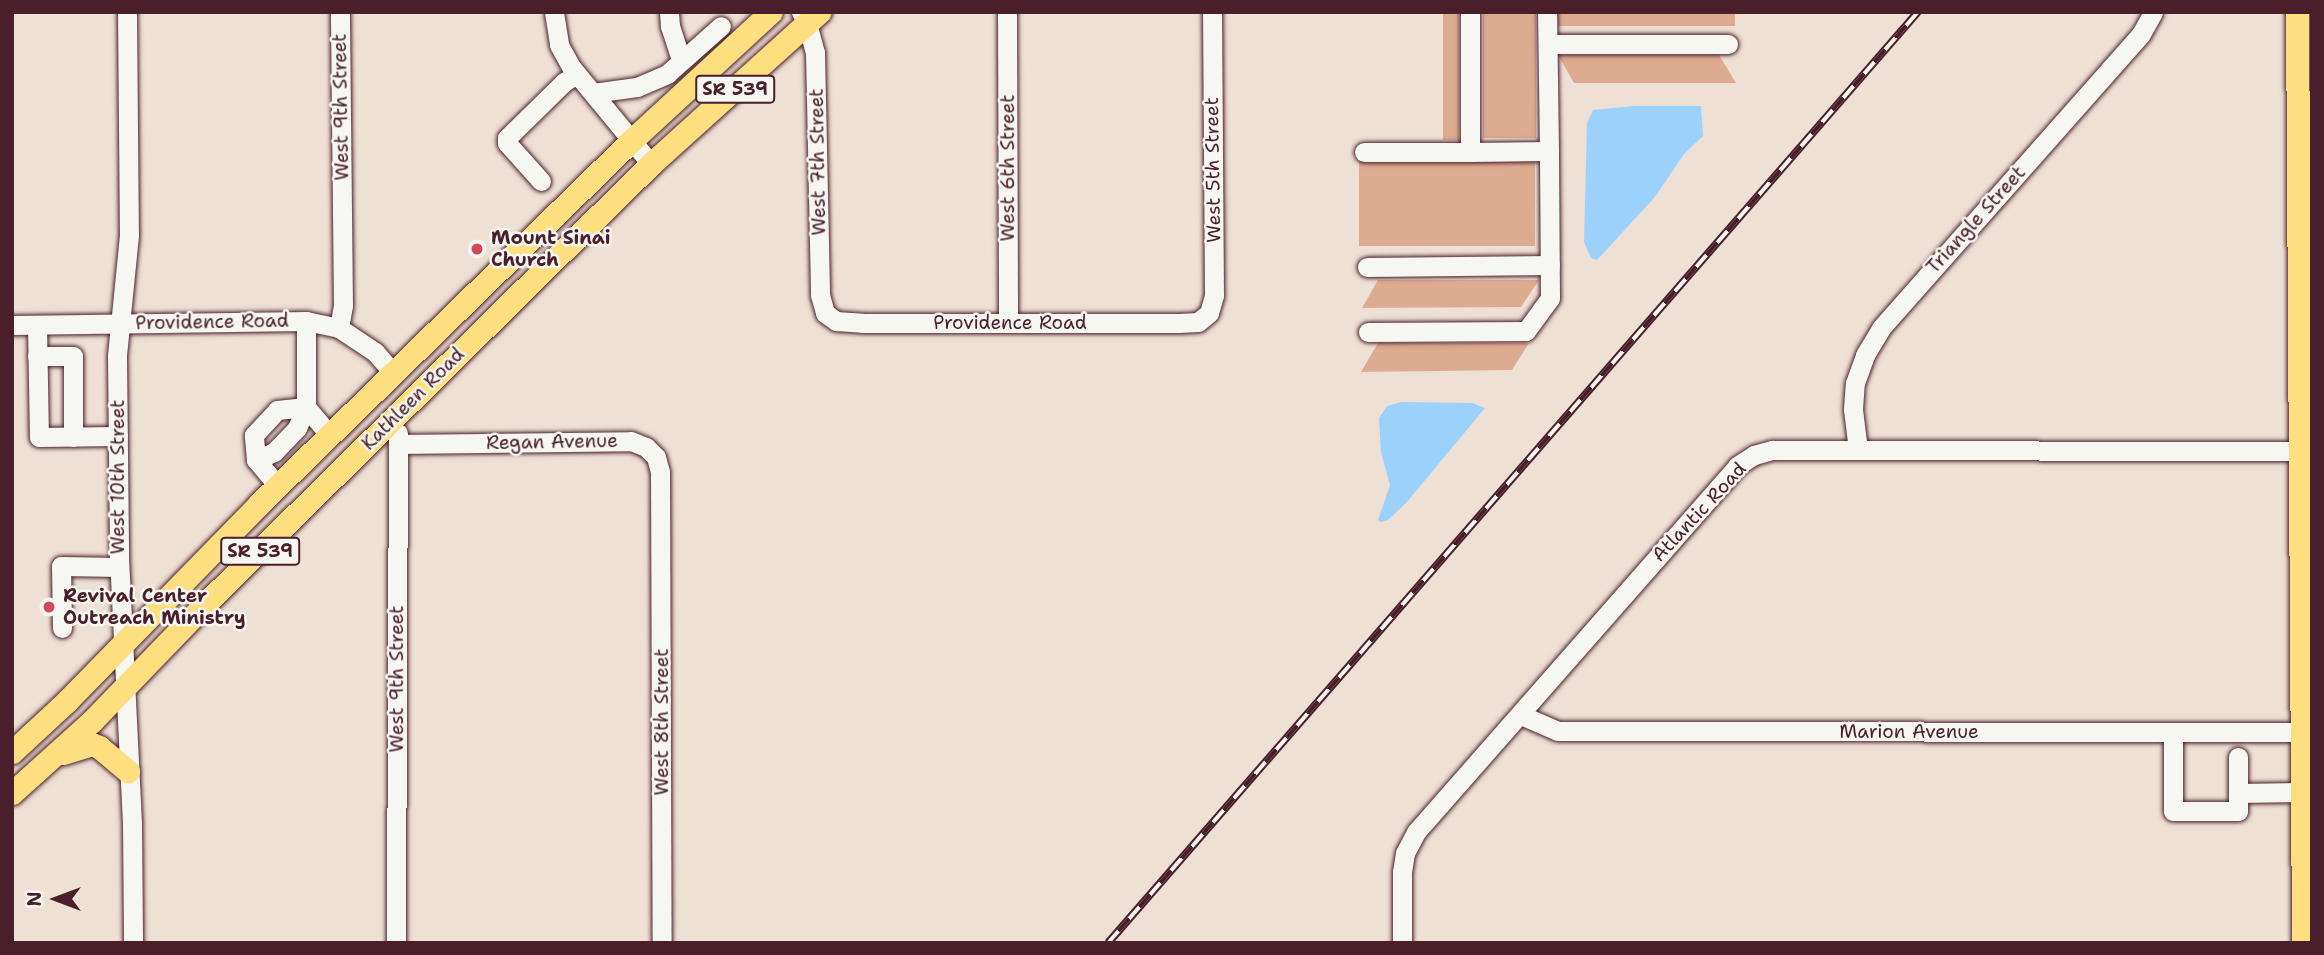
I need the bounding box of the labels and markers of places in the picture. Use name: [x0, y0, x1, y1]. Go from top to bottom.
place label: Mount Sinai Church: [491, 227, 611, 271]
marker: Mount Sinai Church: [469, 241, 485, 257]
place label: Revival Center Outreach Ministry: [63, 585, 246, 629]
marker: Revival Center Outreach Ministry: [41, 599, 57, 615]

